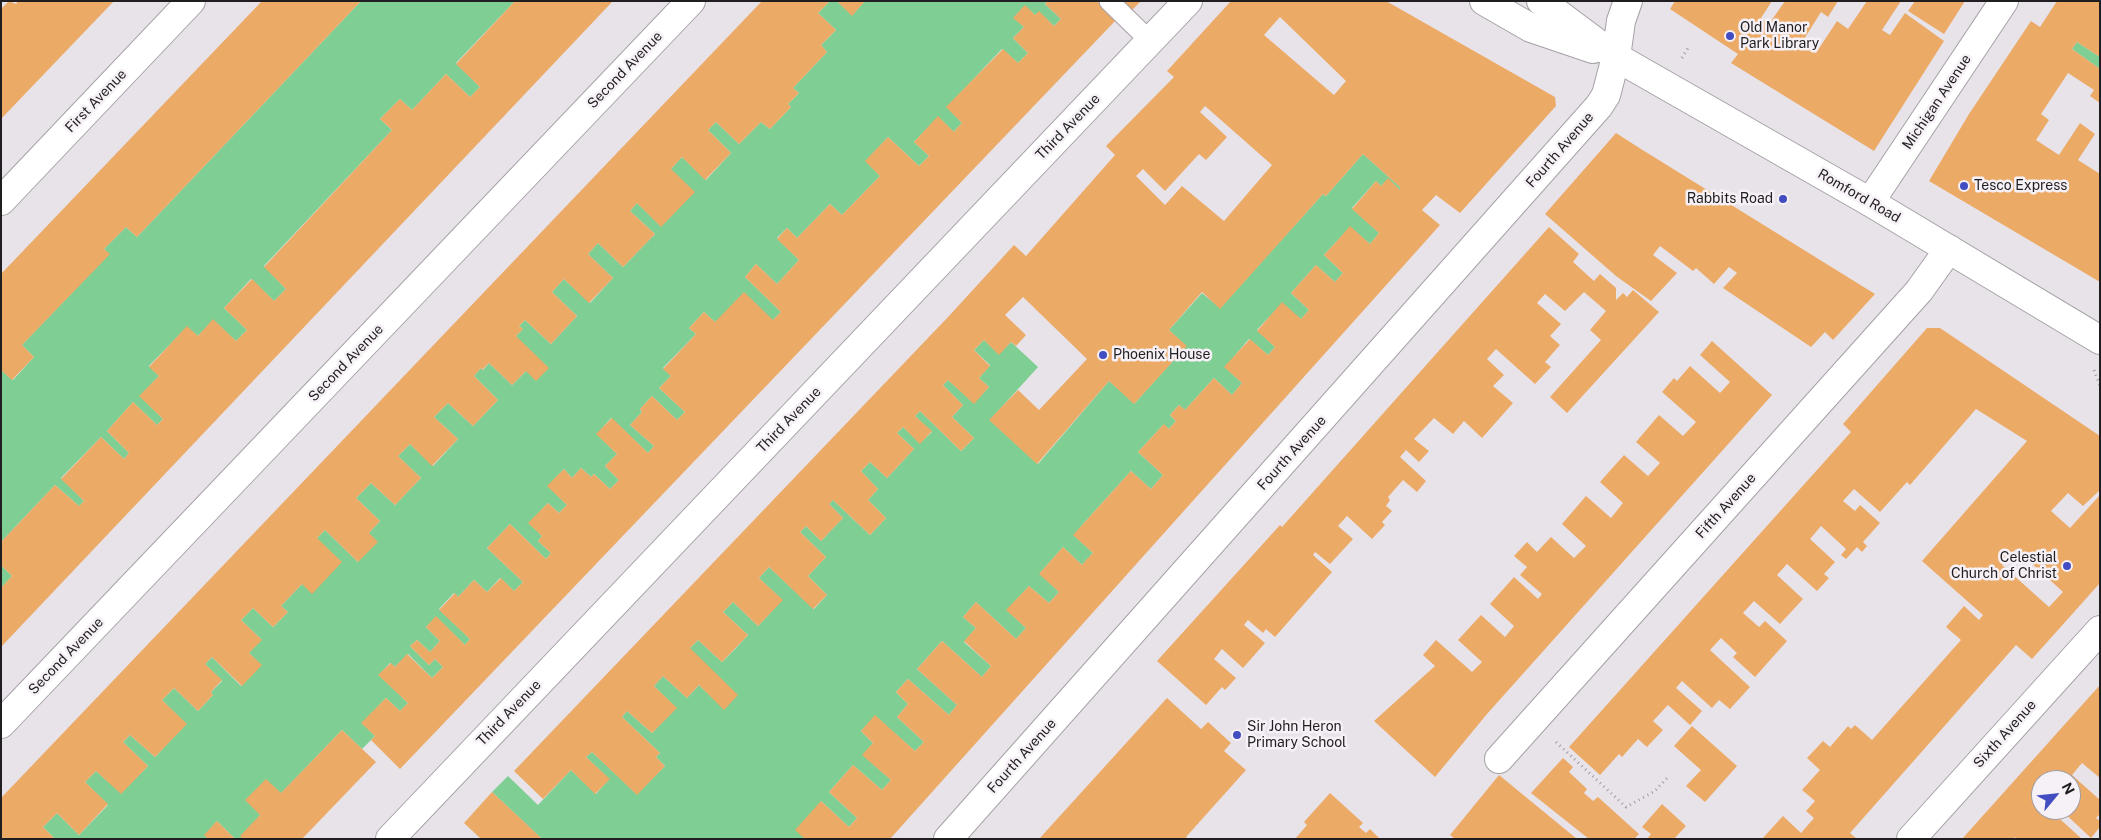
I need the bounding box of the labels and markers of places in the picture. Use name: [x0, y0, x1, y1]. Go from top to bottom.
place label: Old Manor Park Library: [1740, 20, 1819, 52]
marker: Old Manor Park Library: [1724, 30, 1736, 42]
place label: Tesco Express: [1974, 178, 2067, 194]
marker: Tesco Express: [1958, 180, 1970, 192]
place label: Rabbits Road: [1687, 191, 1773, 207]
marker: Rabbits Road: [1777, 193, 1789, 205]
place label: Phoenix House: [1113, 347, 1210, 363]
marker: Phoenix House: [1097, 349, 1109, 361]
place label: Celestial Church of Christ: [1951, 550, 2057, 582]
marker: Celestial Church of Christ: [2061, 560, 2073, 572]
place label: Sir John Heron Primary School: [1247, 719, 1346, 752]
marker: Sir John Heron Primary School: [1231, 729, 1243, 741]

